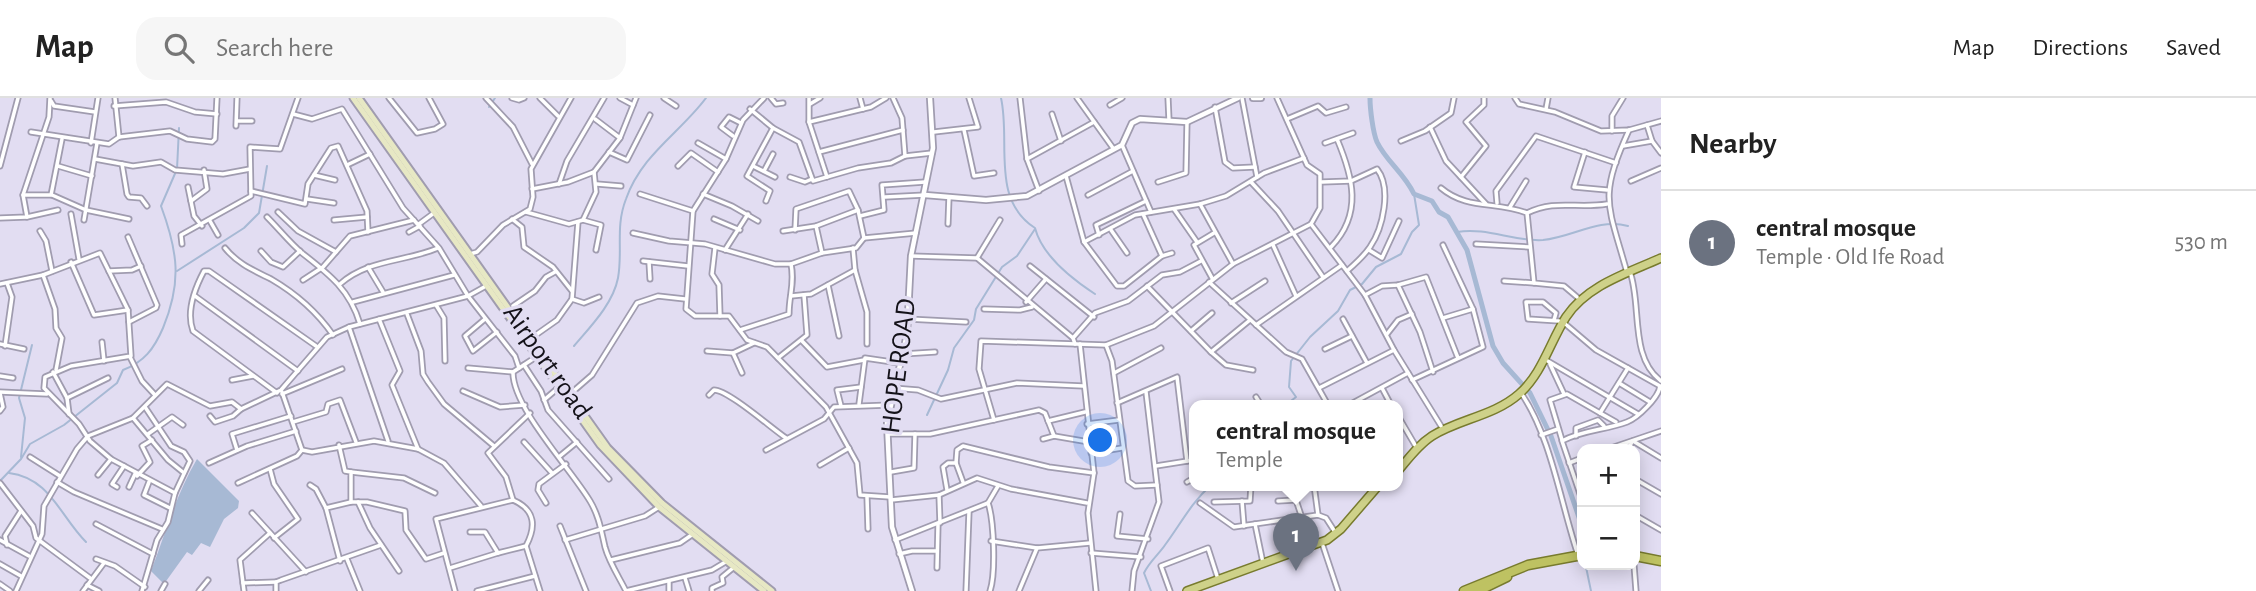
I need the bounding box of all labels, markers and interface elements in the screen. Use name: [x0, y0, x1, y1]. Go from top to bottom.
search box: [136, 17, 626, 80]
icon: search: [160, 29, 198, 67]
text: Map: [35, 31, 94, 64]
text: Search here: [216, 35, 334, 61]
text: Map: [1952, 36, 1994, 60]
text: Directions: [2032, 36, 2128, 60]
text: Saved: [2166, 36, 2221, 60]
text: Nearby: [1689, 129, 1777, 159]
text: central mosque: [1756, 215, 1916, 241]
text: 1: [1708, 231, 1716, 254]
text: 530 m: [2175, 231, 2228, 254]
text: Temple · Old Ife Road: [1756, 246, 1944, 269]
street label: HOPE ROAD: [877, 297, 921, 435]
street label: Airport road: [498, 300, 596, 424]
popup: [1189, 400, 1403, 491]
text: central mosque: [1216, 418, 1376, 444]
your location: [1083, 423, 1117, 457]
map controls: [1577, 444, 1640, 570]
button: +: [1577, 444, 1640, 507]
text: Temple: [1216, 449, 1283, 472]
button: −: [1577, 507, 1640, 570]
pin: 1: [1273, 513, 1319, 571]

